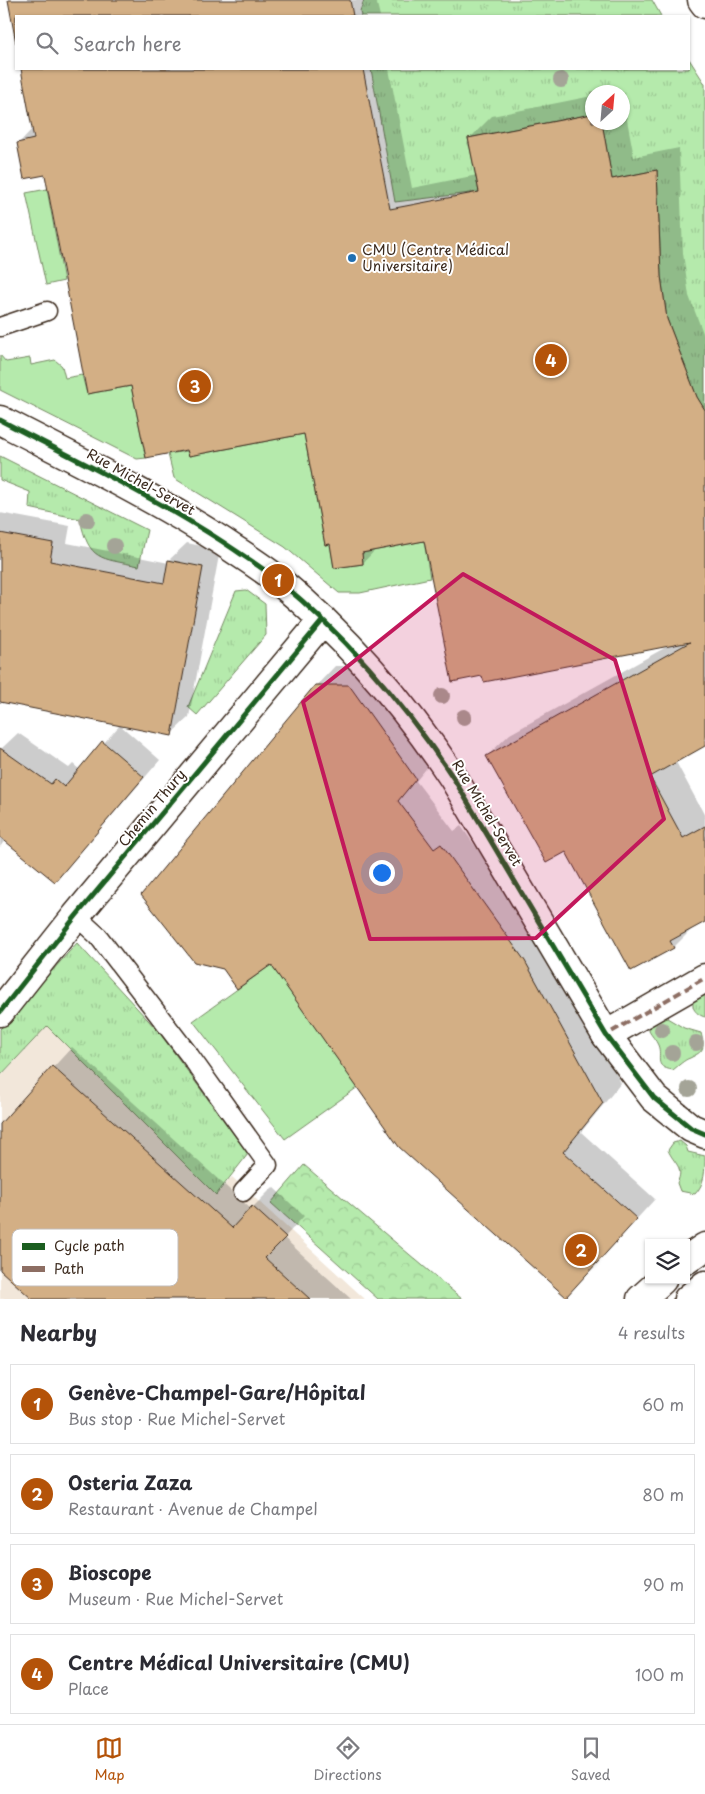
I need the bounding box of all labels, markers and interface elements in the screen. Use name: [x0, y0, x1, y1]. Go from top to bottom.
search box: [15, 15, 690, 70]
icon: search: [33, 29, 61, 57]
text: Search here: [73, 29, 182, 57]
north arrow: [585, 85, 630, 130]
place label: CMU (Centre Médical Universitaire): [362, 239, 509, 276]
marker: CMU (Centre Médical Universitaire): [346, 252, 358, 264]
pin: 4: [535, 341, 567, 379]
pin: 3: [179, 367, 211, 405]
street label: Rue Michel-Servet: [83, 443, 199, 520]
pin: 1: [262, 561, 294, 599]
street label: Rue Michel-Servet: [447, 756, 528, 870]
street label: Chemin Thury: [113, 764, 190, 851]
your location: [369, 860, 395, 886]
legend: [12, 1229, 178, 1286]
pin: 2: [565, 1231, 597, 1269]
text: Cycle path: [54, 1235, 125, 1256]
map controls: [645, 1239, 690, 1284]
button: layers: [645, 1239, 690, 1284]
text: Path: [54, 1258, 84, 1279]
text: Nearby: [20, 1316, 97, 1348]
text: 4 results: [618, 1320, 685, 1344]
text: Genève-Champel-Gare/Hôpital: [68, 1378, 365, 1406]
text: 1: [33, 1392, 41, 1416]
text: 60 m: [642, 1392, 684, 1416]
text: Bus stop · Rue Michel-Servet: [68, 1406, 285, 1430]
text: Osteria Zaza: [68, 1468, 193, 1496]
text: 2: [31, 1482, 43, 1506]
text: 80 m: [642, 1482, 684, 1506]
text: Restaurant · Avenue de Champel: [68, 1496, 318, 1520]
text: Bioscope: [68, 1558, 152, 1586]
text: 3: [32, 1572, 42, 1596]
text: 90 m: [643, 1572, 684, 1596]
text: Museum · Rue Michel-Servet: [68, 1586, 283, 1610]
text: Centre Médical Universitaire (CMU): [68, 1648, 410, 1676]
text: 4: [32, 1662, 42, 1686]
text: 100 m: [635, 1662, 684, 1686]
text: Place: [68, 1676, 109, 1700]
tab: Map: [95, 1734, 124, 1785]
tab: Directions: [314, 1734, 382, 1785]
tab: Saved: [571, 1734, 610, 1785]

